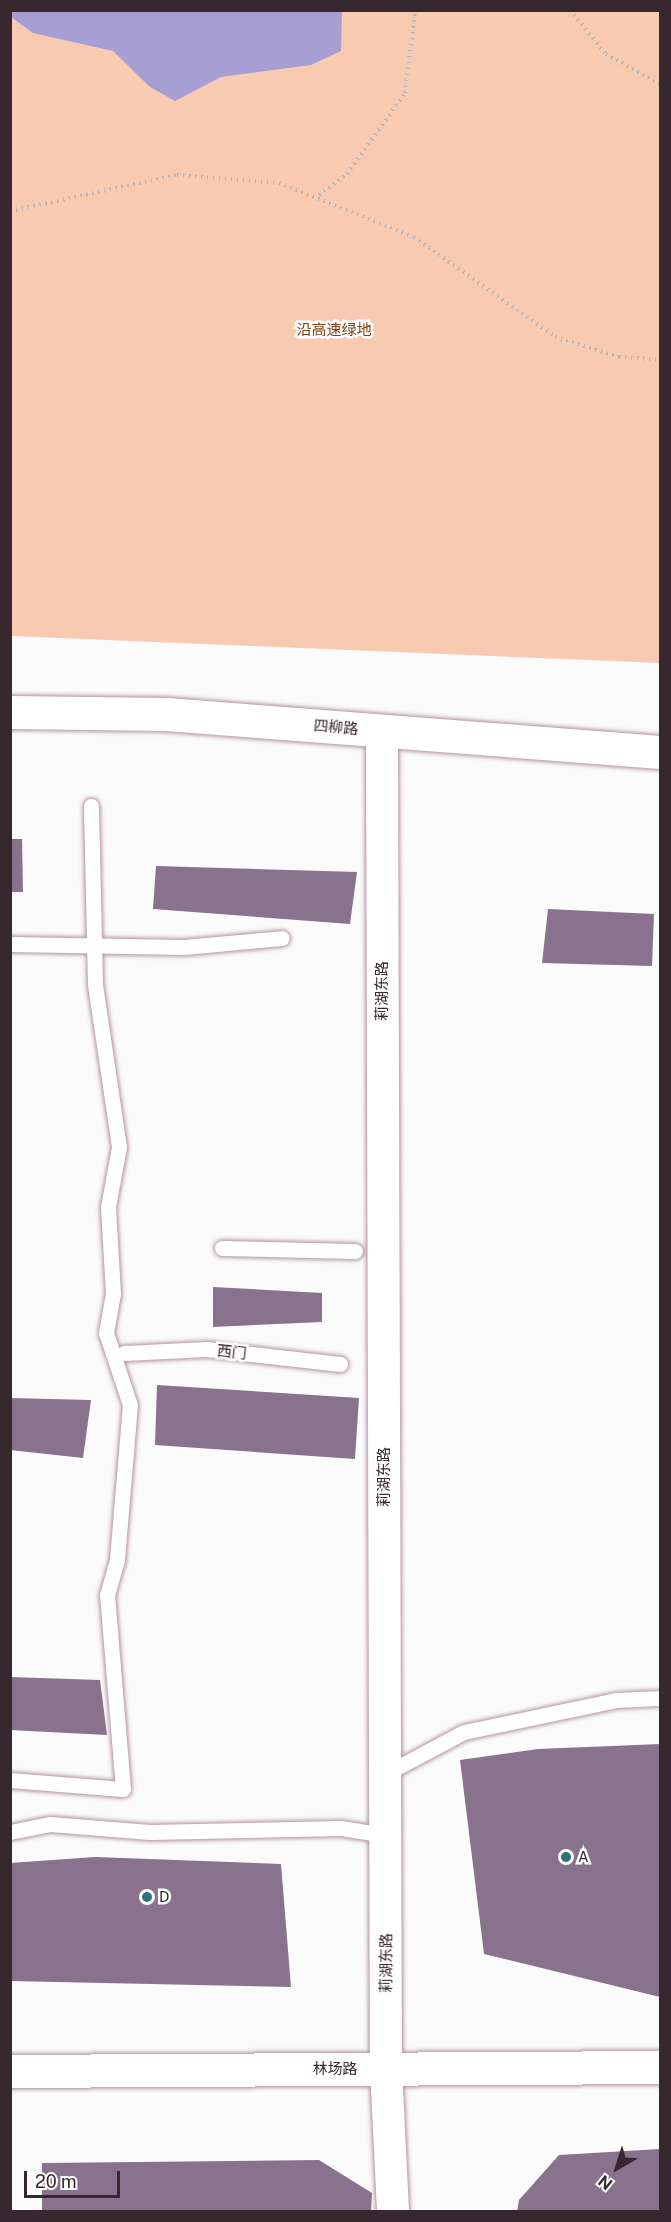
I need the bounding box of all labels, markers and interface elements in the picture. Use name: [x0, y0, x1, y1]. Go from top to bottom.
park label: 沿高速绿地: [297, 321, 371, 339]
street label: 四柳路: [313, 716, 359, 738]
street label: 莉湖东路: [373, 961, 391, 1021]
street label: 西门: [216, 1341, 248, 1363]
street label: 莉湖东路: [375, 1447, 393, 1507]
place label: A: [578, 1848, 589, 1866]
marker: A: [559, 1850, 573, 1864]
place label: D: [159, 1888, 169, 1906]
marker: D: [140, 1890, 154, 1904]
street label: 莉湖东路: [377, 1933, 395, 1993]
street label: 林场路: [313, 2060, 357, 2078]
north arrow: [587, 2138, 647, 2198]
scale bar: [27, 2159, 123, 2197]
text: 20 m: [35, 2171, 77, 2192]
text: N: [595, 2171, 616, 2194]

